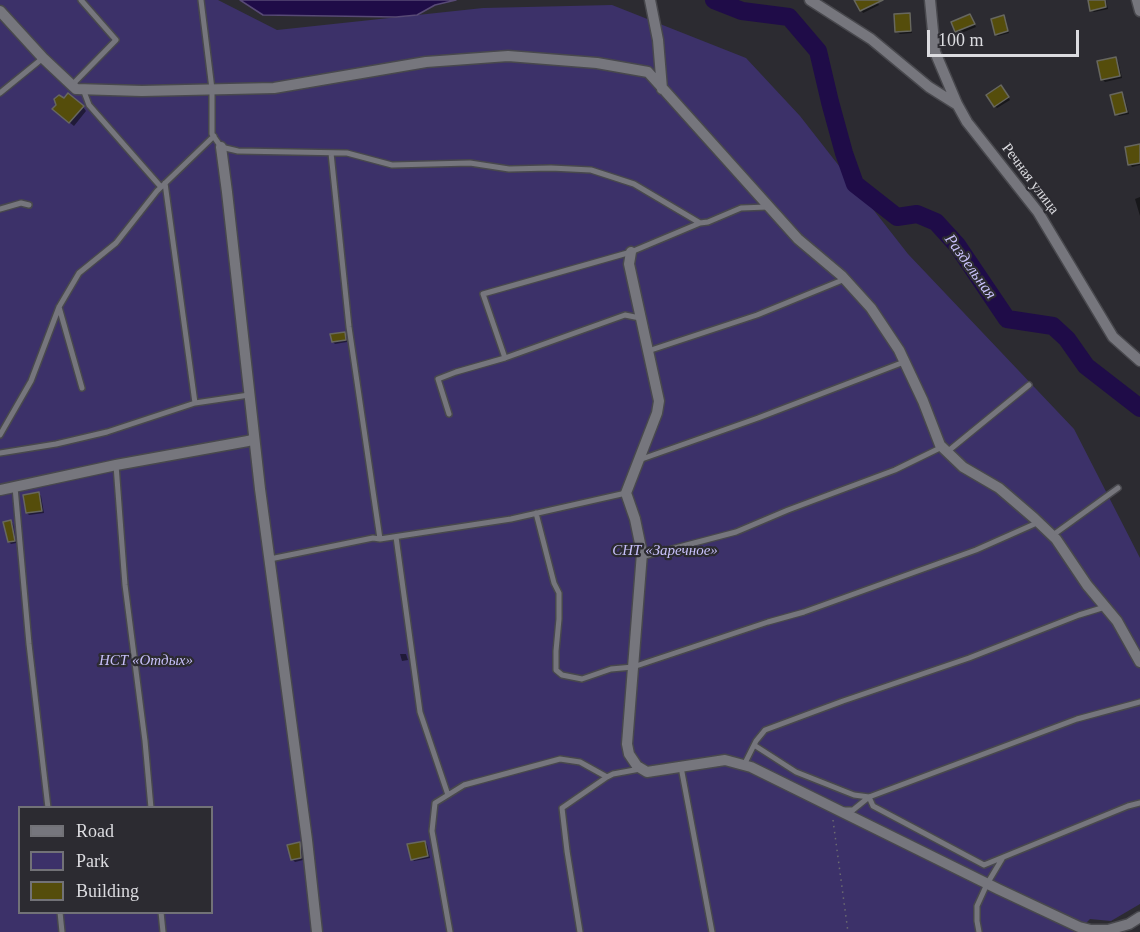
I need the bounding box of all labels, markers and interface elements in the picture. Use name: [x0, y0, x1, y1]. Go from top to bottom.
scale bar: [930, 18, 1082, 56]
text: 100 m: [938, 30, 984, 50]
street label: Речная улица: [997, 140, 1063, 218]
water label: Раздельная: [940, 231, 1000, 303]
park label: СНТ «Заречное»: [612, 542, 718, 560]
park label: НСТ «Отдых»: [99, 652, 193, 670]
legend: [18, 806, 213, 914]
text: Road: [76, 821, 114, 841]
text: Park: [76, 851, 109, 871]
text: Building: [76, 881, 139, 901]

